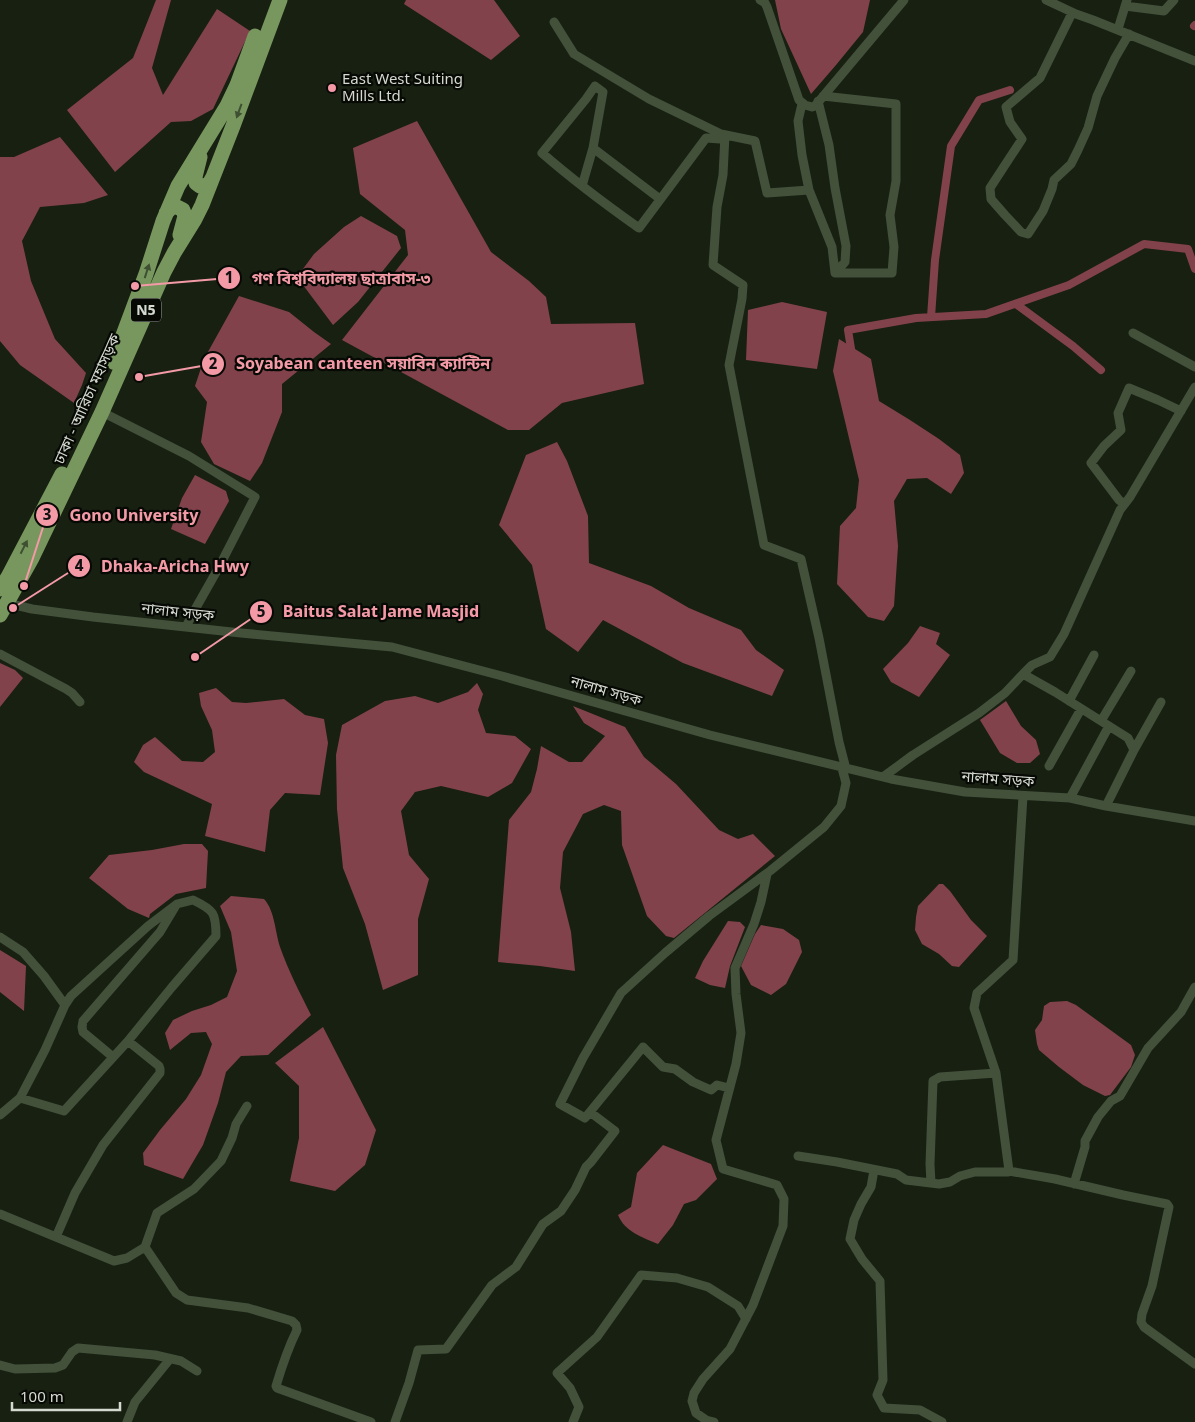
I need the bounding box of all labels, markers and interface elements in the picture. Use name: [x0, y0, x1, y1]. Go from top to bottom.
place label: East West Suiting Mills Ltd.: [342, 70, 463, 107]
marker: East West Suiting Mills Ltd.: [326, 82, 338, 94]
one-way arrow: [235, 104, 242, 119]
callout: গণ বিশ্ববিদ্যালয় ছাত্রাবাস-৩: [217, 262, 441, 293]
one-way arrow: [143, 263, 151, 278]
text: 1: [225, 269, 233, 289]
text: গণ বিশ্ববিদ্যালয় ছাত্রাবাস-৩: [251, 269, 431, 291]
road number: N5: [131, 298, 161, 322]
street label: ঢাকা - আরিচা মহাসড়ক: [50, 330, 126, 469]
callout: Soyabean canteen সয়াবিন ক্যান্টিন: [201, 348, 500, 379]
text: Soyabean canteen সয়াবিন ক্যান্টিন: [236, 354, 491, 376]
text: 2: [209, 355, 218, 375]
callout: Gono University: [34, 499, 208, 530]
text: 3: [43, 506, 52, 526]
text: Gono University: [70, 506, 199, 528]
one-way arrow: [20, 540, 28, 554]
callout: Dhaka-Aricha Hwy: [66, 550, 259, 581]
text: 4: [75, 557, 84, 577]
text: Dhaka-Aricha Hwy: [101, 557, 250, 579]
callout: Baitus Salat Jame Masjid: [248, 596, 489, 627]
street label: নালাম সড়ক: [139, 599, 216, 627]
text: Baitus Salat Jame Masjid: [283, 602, 479, 624]
text: 5: [257, 603, 265, 623]
street label: নালাম সড়ক: [567, 672, 645, 712]
street label: নালাম সড়ক: [960, 767, 1036, 793]
scale bar: [12, 1380, 120, 1412]
text: 100 m: [20, 1388, 64, 1408]

